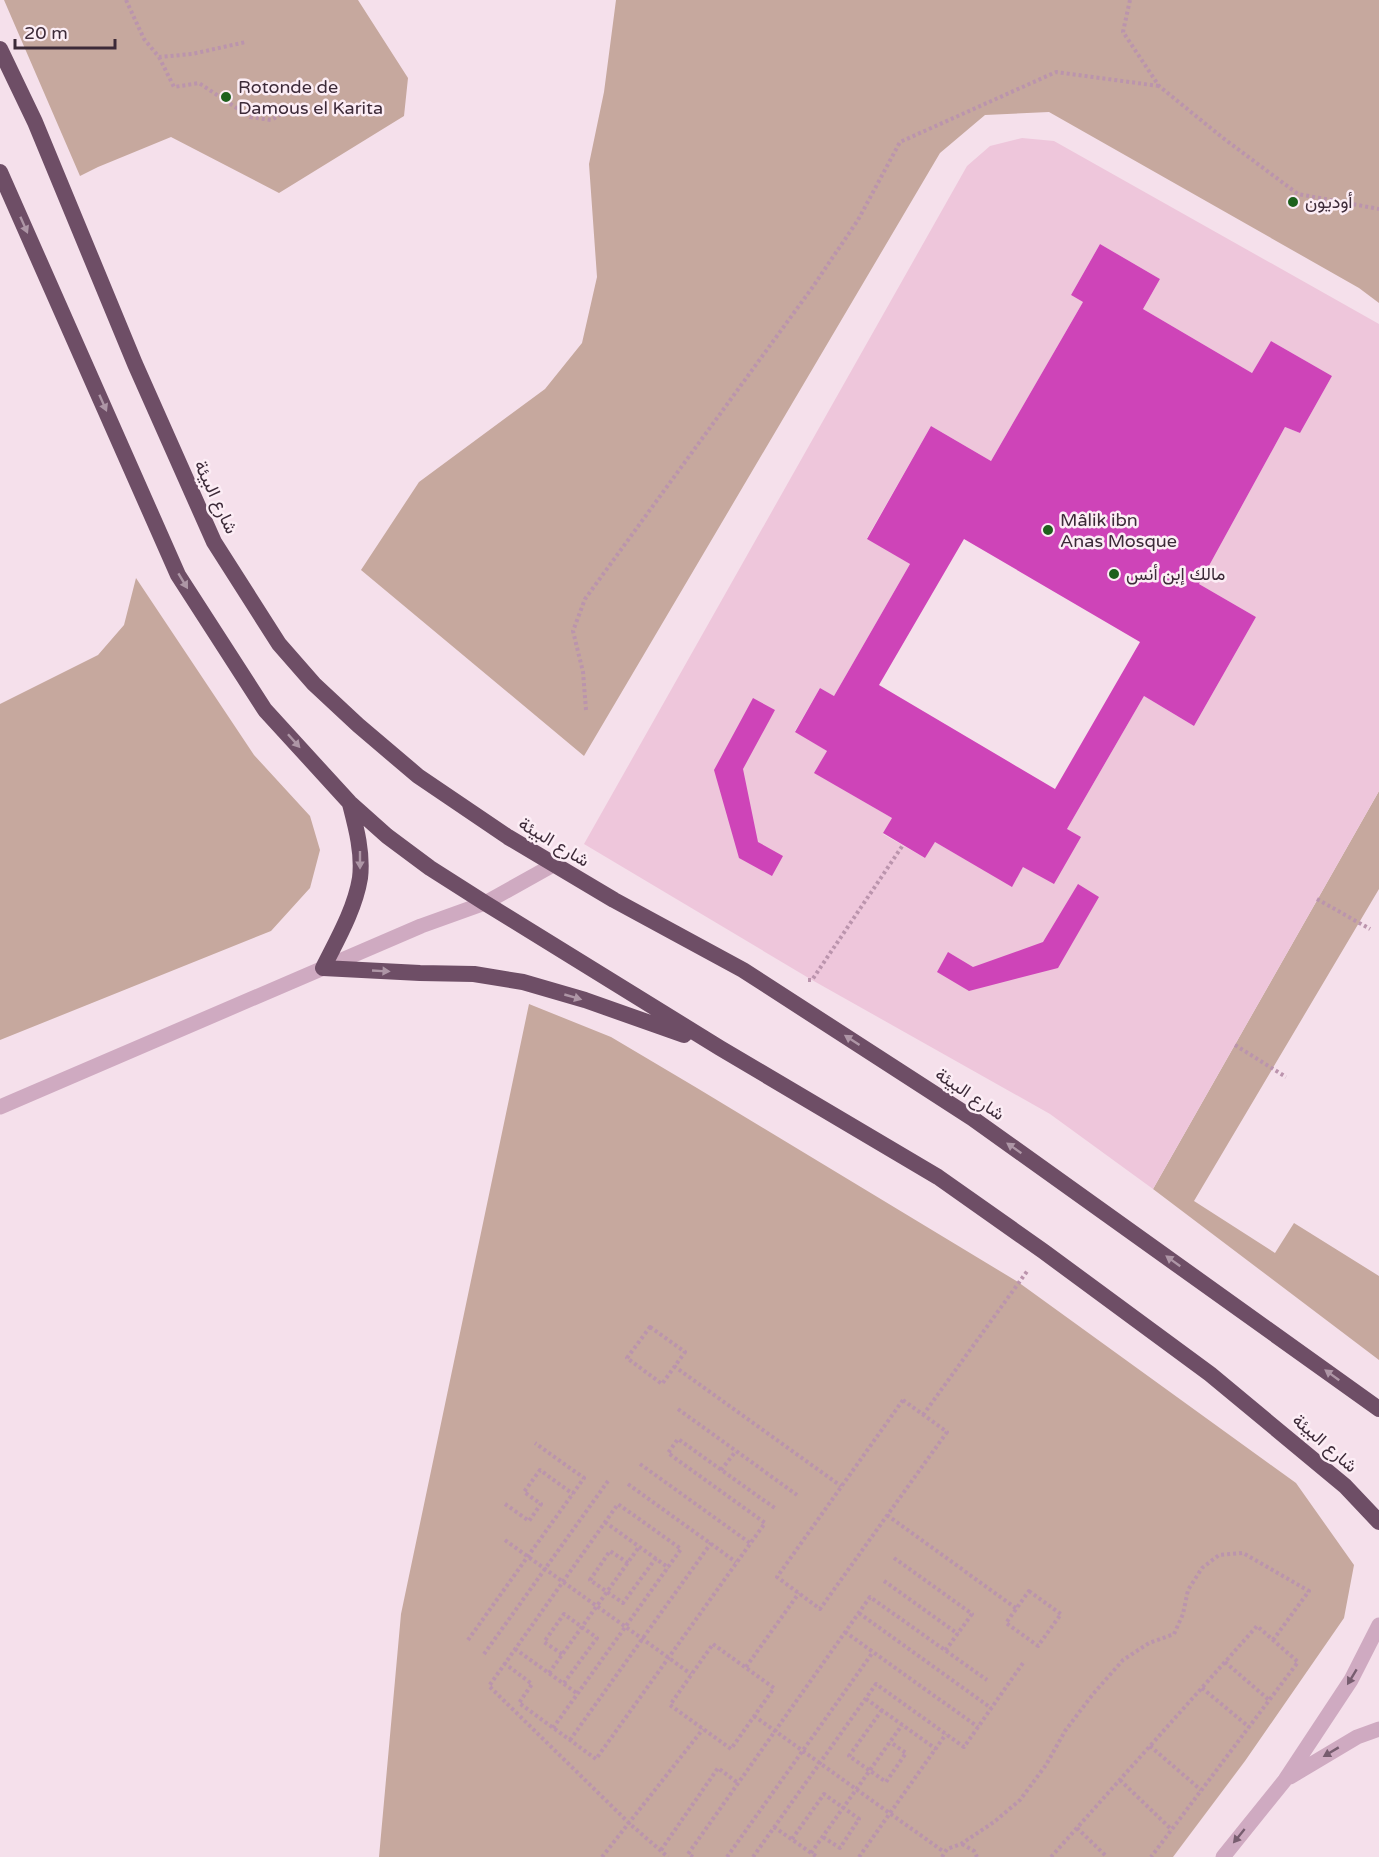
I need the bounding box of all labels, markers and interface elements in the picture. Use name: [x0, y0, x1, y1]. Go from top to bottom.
scale bar: [15, 12, 116, 50]
text: 20 m: [24, 22, 68, 44]
place label: Rotonde de Damous el Karita: [238, 76, 383, 119]
marker: Rotonde de Damous el Karita: [219, 90, 233, 104]
place label: أوديون: [1305, 191, 1353, 213]
marker: أوديون: [1286, 195, 1300, 209]
one-way arrow: [19, 217, 29, 235]
one-way arrow: [98, 395, 108, 413]
street label: شارع البيئة: [188, 457, 243, 538]
place label: Mâlik ibn Anas Mosque: [1060, 509, 1177, 552]
marker: Mâlik ibn Anas Mosque: [1041, 523, 1055, 537]
place label: مالك إبن أنس: [1126, 563, 1225, 586]
marker: مالك إبن أنس: [1107, 567, 1121, 581]
one-way arrow: [177, 573, 188, 589]
one-way arrow: [287, 733, 300, 748]
street label: شارع البيئة: [514, 812, 593, 873]
one-way arrow: [355, 851, 365, 870]
one-way arrow: [372, 967, 391, 976]
one-way arrow: [564, 993, 582, 1002]
one-way arrow: [844, 1035, 860, 1046]
street label: شارع البيئة: [931, 1063, 1009, 1126]
one-way arrow: [1007, 1142, 1023, 1154]
one-way arrow: [1166, 1255, 1182, 1267]
one-way arrow: [1324, 1369, 1340, 1381]
street label: شارع البيئة: [1287, 1409, 1362, 1478]
one-way arrow: [1347, 1669, 1358, 1685]
one-way arrow: [1323, 1746, 1339, 1757]
one-way arrow: [1234, 1828, 1246, 1843]

